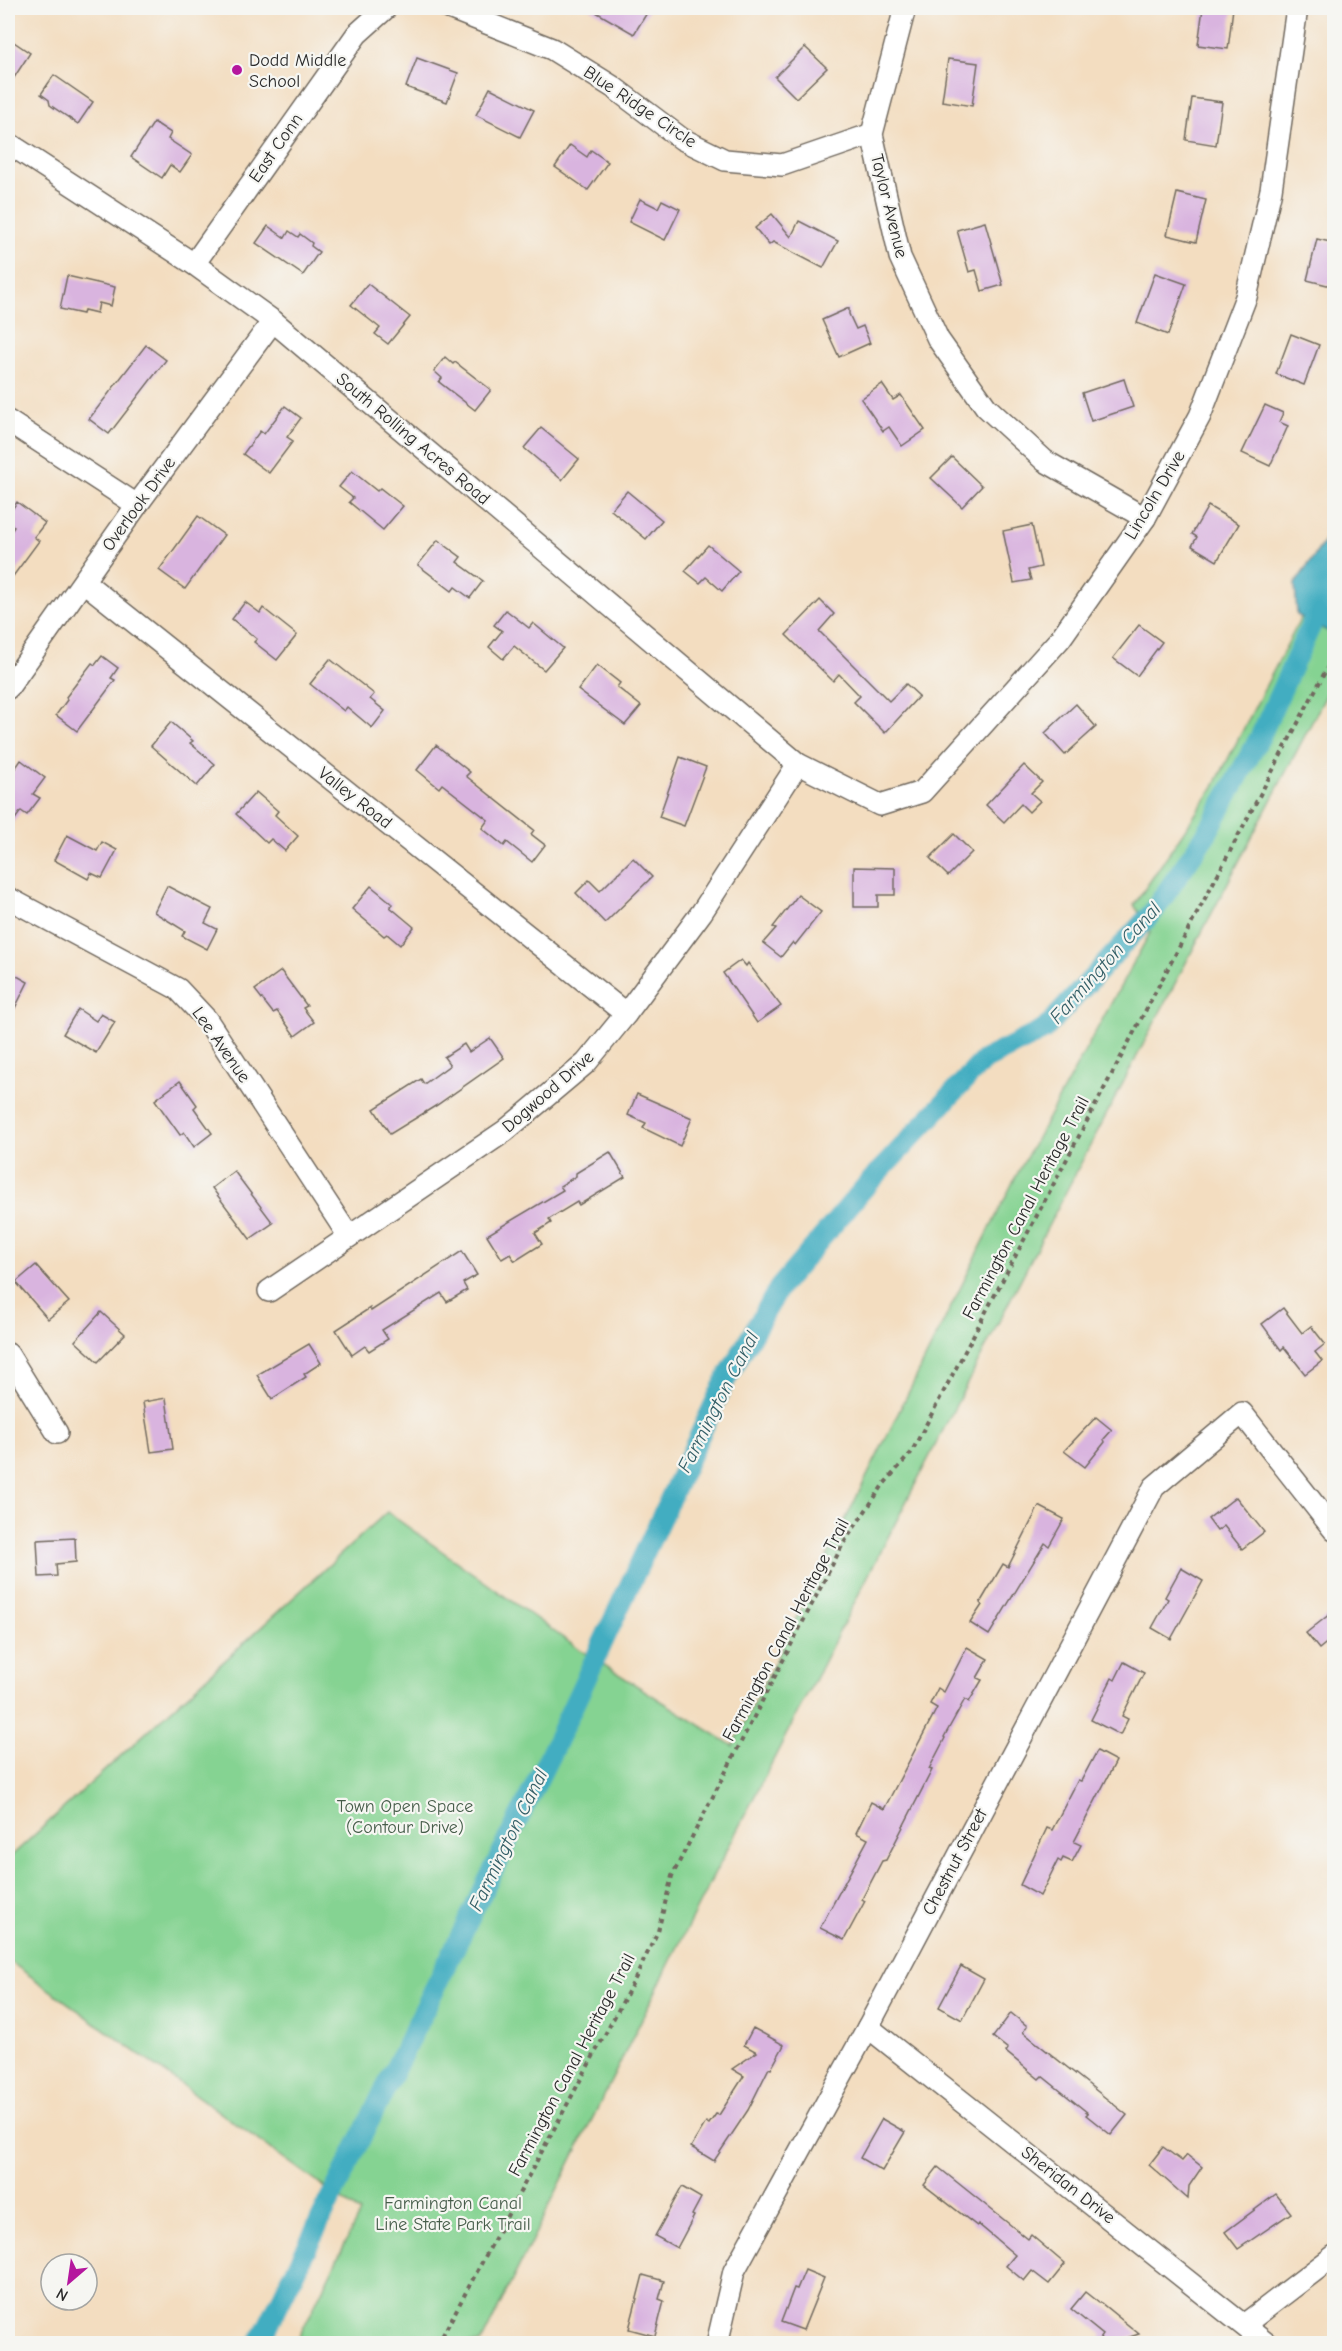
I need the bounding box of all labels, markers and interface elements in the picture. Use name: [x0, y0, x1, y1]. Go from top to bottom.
place label: Dodd Middle School: [249, 50, 346, 92]
street label: Blue Ridge Circle: [580, 61, 700, 153]
marker: Dodd Middle School: [230, 63, 244, 77]
street label: East Conn: [245, 110, 307, 186]
street label: Taylor Avenue: [866, 152, 912, 260]
street label: South Rolling Acres Road: [332, 369, 494, 509]
street label: Lincoln Drive: [1120, 447, 1190, 543]
street label: Overlook Drive: [98, 453, 180, 555]
street label: Valley Road: [314, 763, 396, 833]
water label: Farmington Canal: [1045, 897, 1166, 1028]
street label: Lee Avenue: [187, 1003, 255, 1087]
street label: Dogwood Drive: [498, 1047, 598, 1137]
street label: Farmington Canal Heritage Trail: [958, 1093, 1094, 1323]
water label: Farmington Canal: [673, 1327, 764, 1476]
street label: Farmington Canal Heritage Trail: [718, 1515, 854, 1745]
water label: Farmington Canal: [464, 1765, 553, 1915]
park label: Town Open Space (Contour Drive): [337, 1796, 473, 1838]
street label: Chestnut Street: [918, 1804, 992, 1919]
street label: Farmington Canal Heritage Trail: [504, 1950, 640, 2180]
street label: Sheridan Drive: [1017, 2142, 1119, 2228]
park label: Farmington Canal Line State Park Trail: [375, 2193, 531, 2235]
north arrow: [39, 2252, 99, 2312]
text: N: [53, 2284, 71, 2305]

